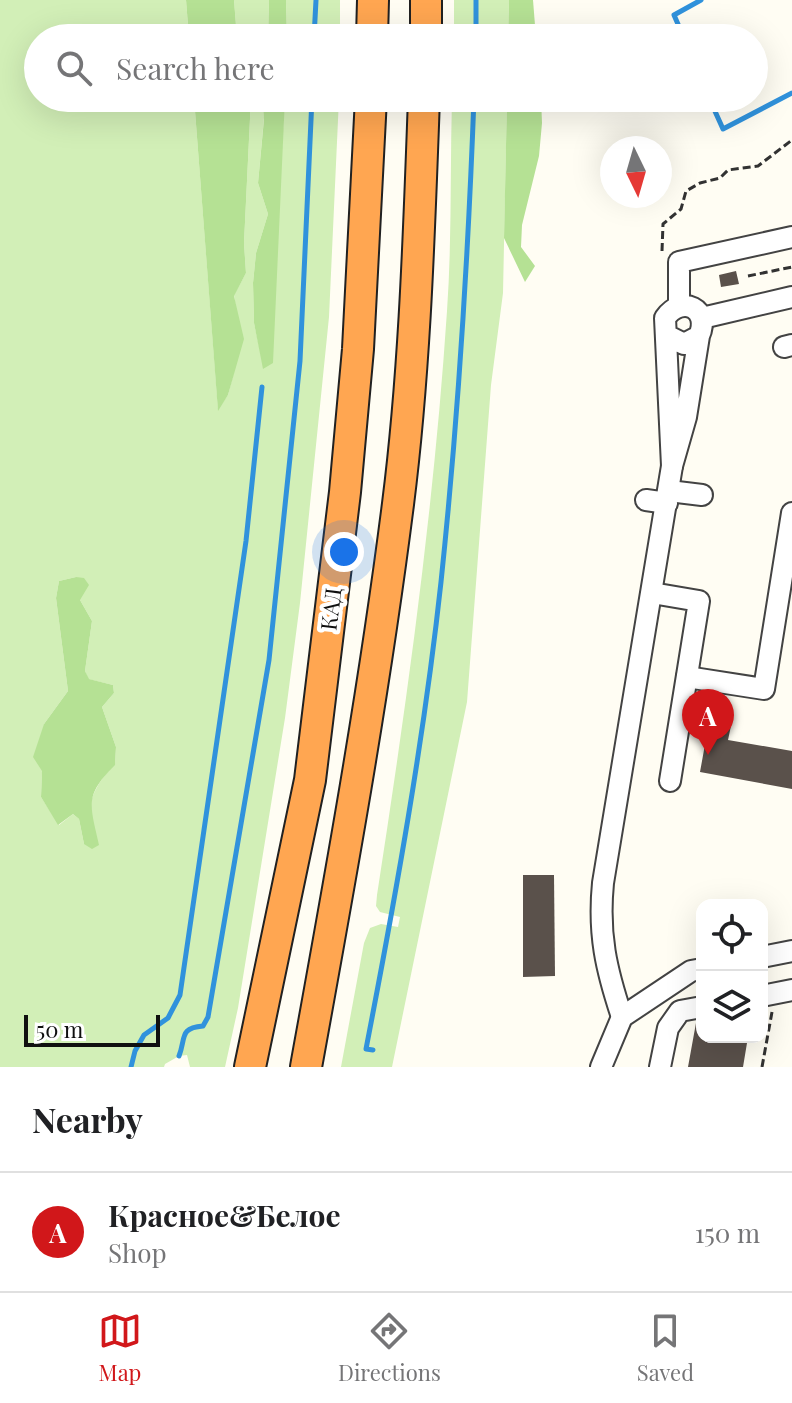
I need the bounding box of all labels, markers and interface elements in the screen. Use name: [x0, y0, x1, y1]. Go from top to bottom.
search box: [24, 24, 768, 112]
icon: search: [52, 46, 96, 90]
text: Search here: [116, 48, 275, 88]
north arrow: [600, 136, 672, 208]
your location: [324, 532, 364, 572]
street label: КАД: [313, 586, 348, 632]
pin: A: [682, 689, 734, 755]
map controls: [696, 899, 768, 1043]
button: locate: [696, 899, 768, 971]
button: layers: [696, 971, 768, 1043]
scale bar: [24, 1011, 160, 1047]
text: 50 m: [36, 1014, 83, 1044]
text: Nearby: [32, 1096, 143, 1142]
text: Красное&Белое: [108, 1195, 341, 1235]
text: A: [49, 1215, 67, 1250]
text: 150 m: [695, 1215, 760, 1250]
text: Shop: [108, 1235, 167, 1270]
tab: Map: [98, 1309, 142, 1387]
tab: Directions: [338, 1309, 441, 1387]
tab: Saved: [637, 1309, 694, 1387]

